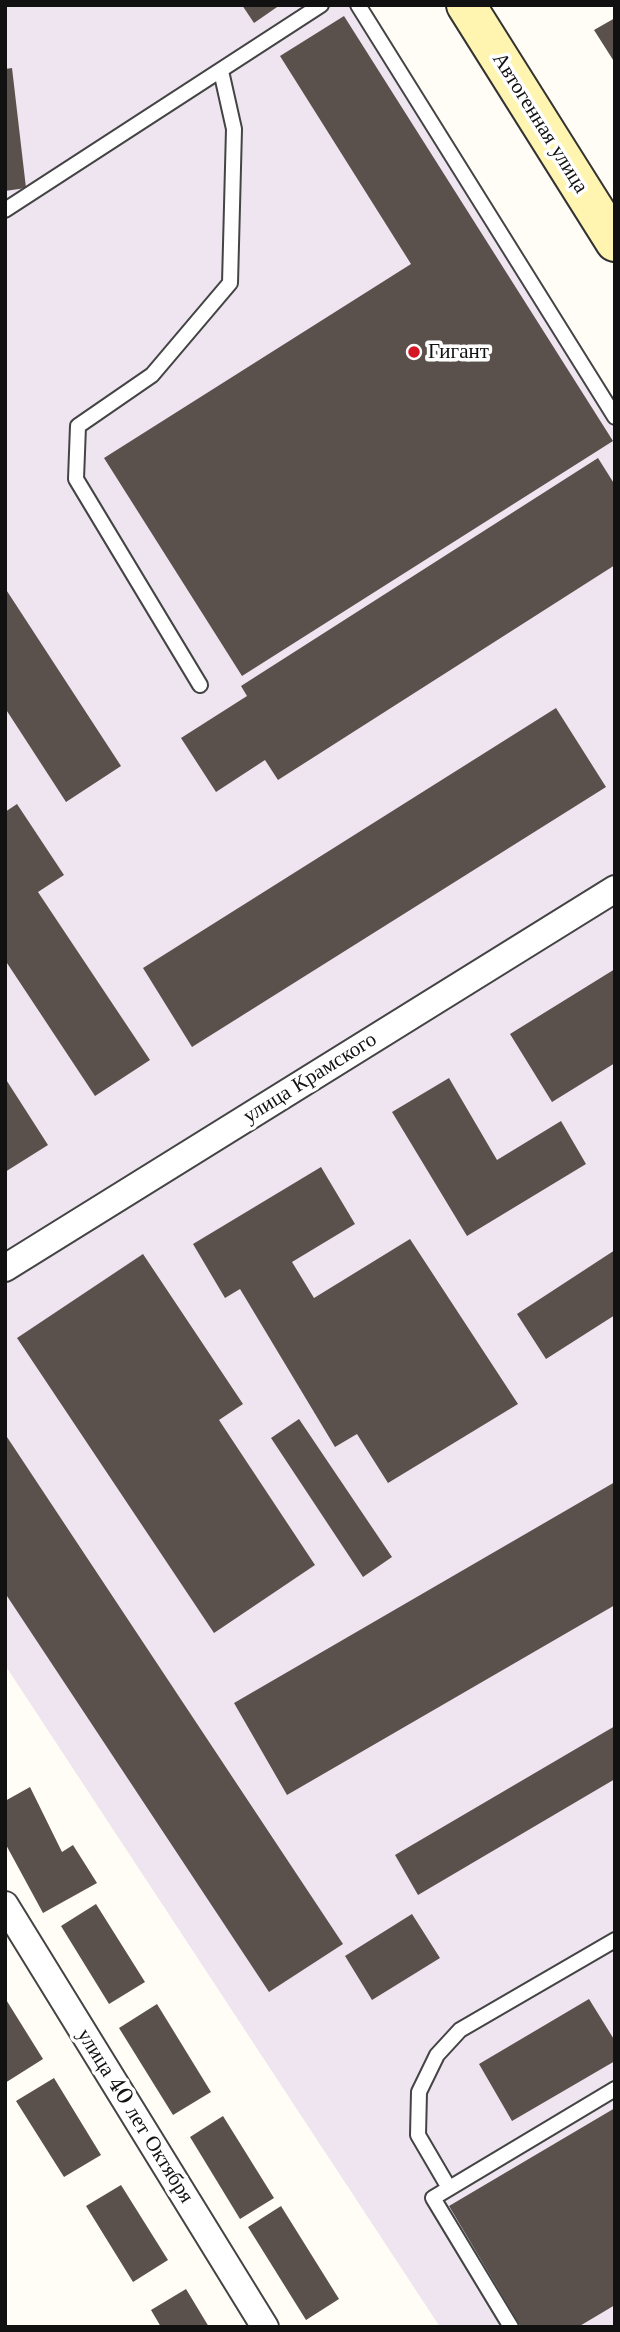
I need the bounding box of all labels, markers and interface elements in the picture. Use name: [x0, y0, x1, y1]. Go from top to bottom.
street label: Автогенная улица: [487, 48, 593, 198]
place label: Гигант: [428, 339, 489, 365]
marker: Гигант: [406, 344, 422, 360]
street label: улица Крамского: [239, 1027, 381, 1129]
street label: улица 40 лет Октября: [71, 2024, 199, 2208]

